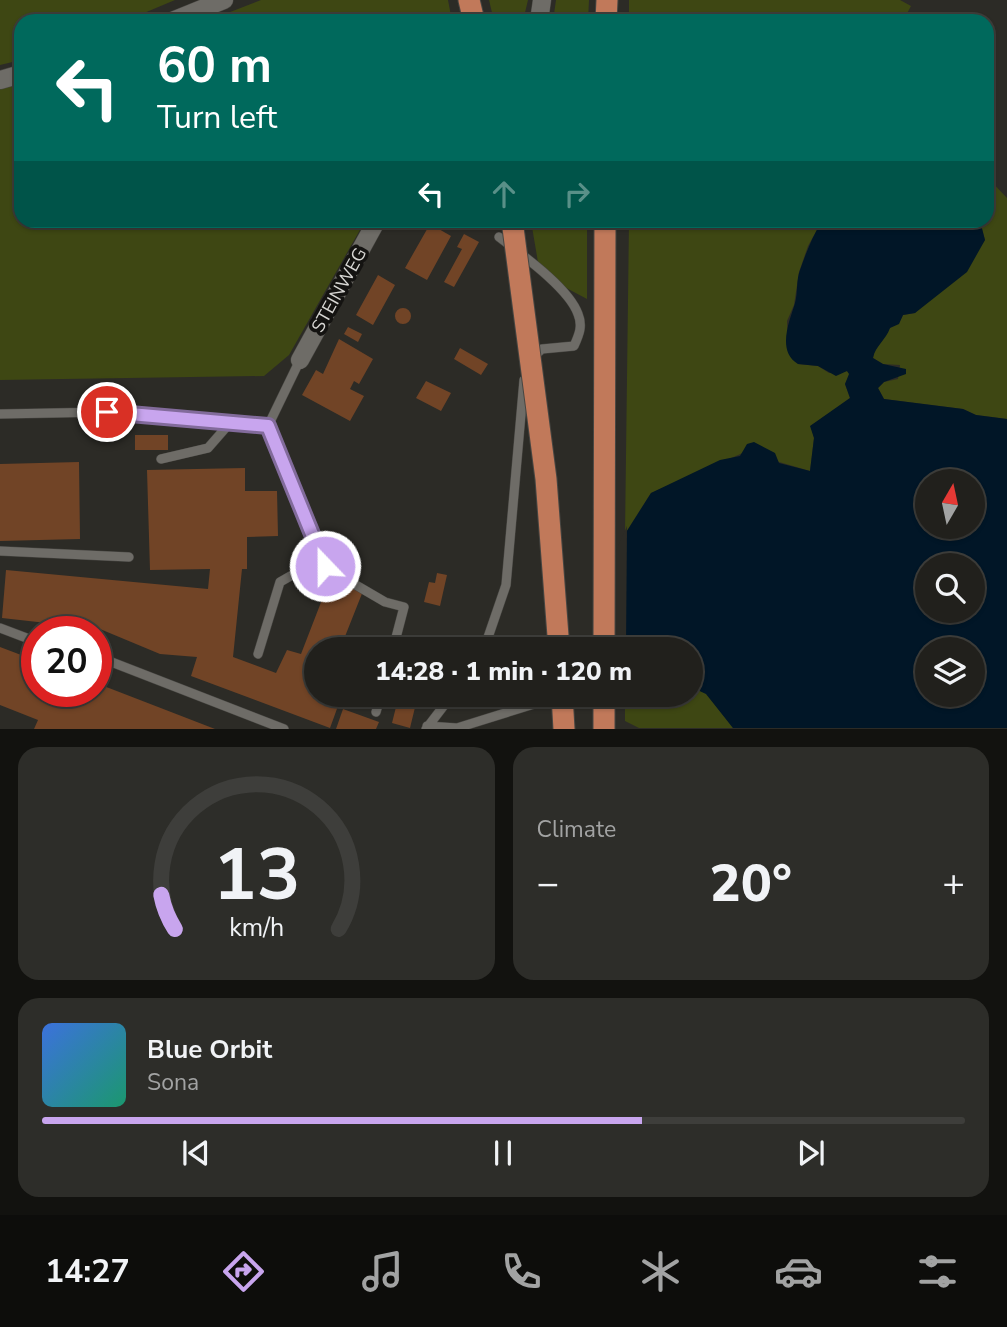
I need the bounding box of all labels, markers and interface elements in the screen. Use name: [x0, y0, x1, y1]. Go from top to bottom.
text: 60 m: [157, 32, 272, 99]
icon: left: [42, 42, 133, 133]
text: Turn left: [157, 96, 277, 139]
icon: left: [412, 175, 450, 213]
icon: ahead: [485, 175, 523, 213]
icon: right: [558, 175, 596, 213]
street label: STEINWEG: [306, 243, 372, 337]
pin: [77, 382, 137, 442]
icon: arrive: [88, 393, 126, 431]
north arrow: [915, 469, 985, 539]
map controls: [915, 469, 985, 707]
position arrow: [288, 529, 362, 603]
button: search: [915, 553, 985, 623]
speed limit sign: 20: [21, 616, 112, 707]
button: layers: [915, 637, 985, 707]
text: 14:28 · 1 min · 120 m: [375, 654, 632, 689]
text: Climate: [537, 814, 616, 845]
text: 13: [213, 826, 300, 926]
text: 20°: [710, 848, 792, 919]
text: −: [537, 858, 559, 909]
text: +: [942, 858, 965, 909]
text: km/h: [229, 911, 284, 945]
text: Blue Orbit: [147, 1032, 272, 1067]
text: Sona: [147, 1067, 199, 1098]
icon: previous: [177, 1134, 215, 1172]
icon: pause: [484, 1134, 522, 1172]
icon: next: [792, 1134, 830, 1172]
icon: directions: [219, 1247, 268, 1296]
icon: music: [358, 1247, 407, 1296]
icon: phone: [497, 1247, 546, 1296]
icon: climate: [636, 1247, 685, 1296]
icon: car: [774, 1247, 823, 1296]
icon: filters: [913, 1247, 962, 1296]
text: 14:27: [45, 1250, 130, 1293]

